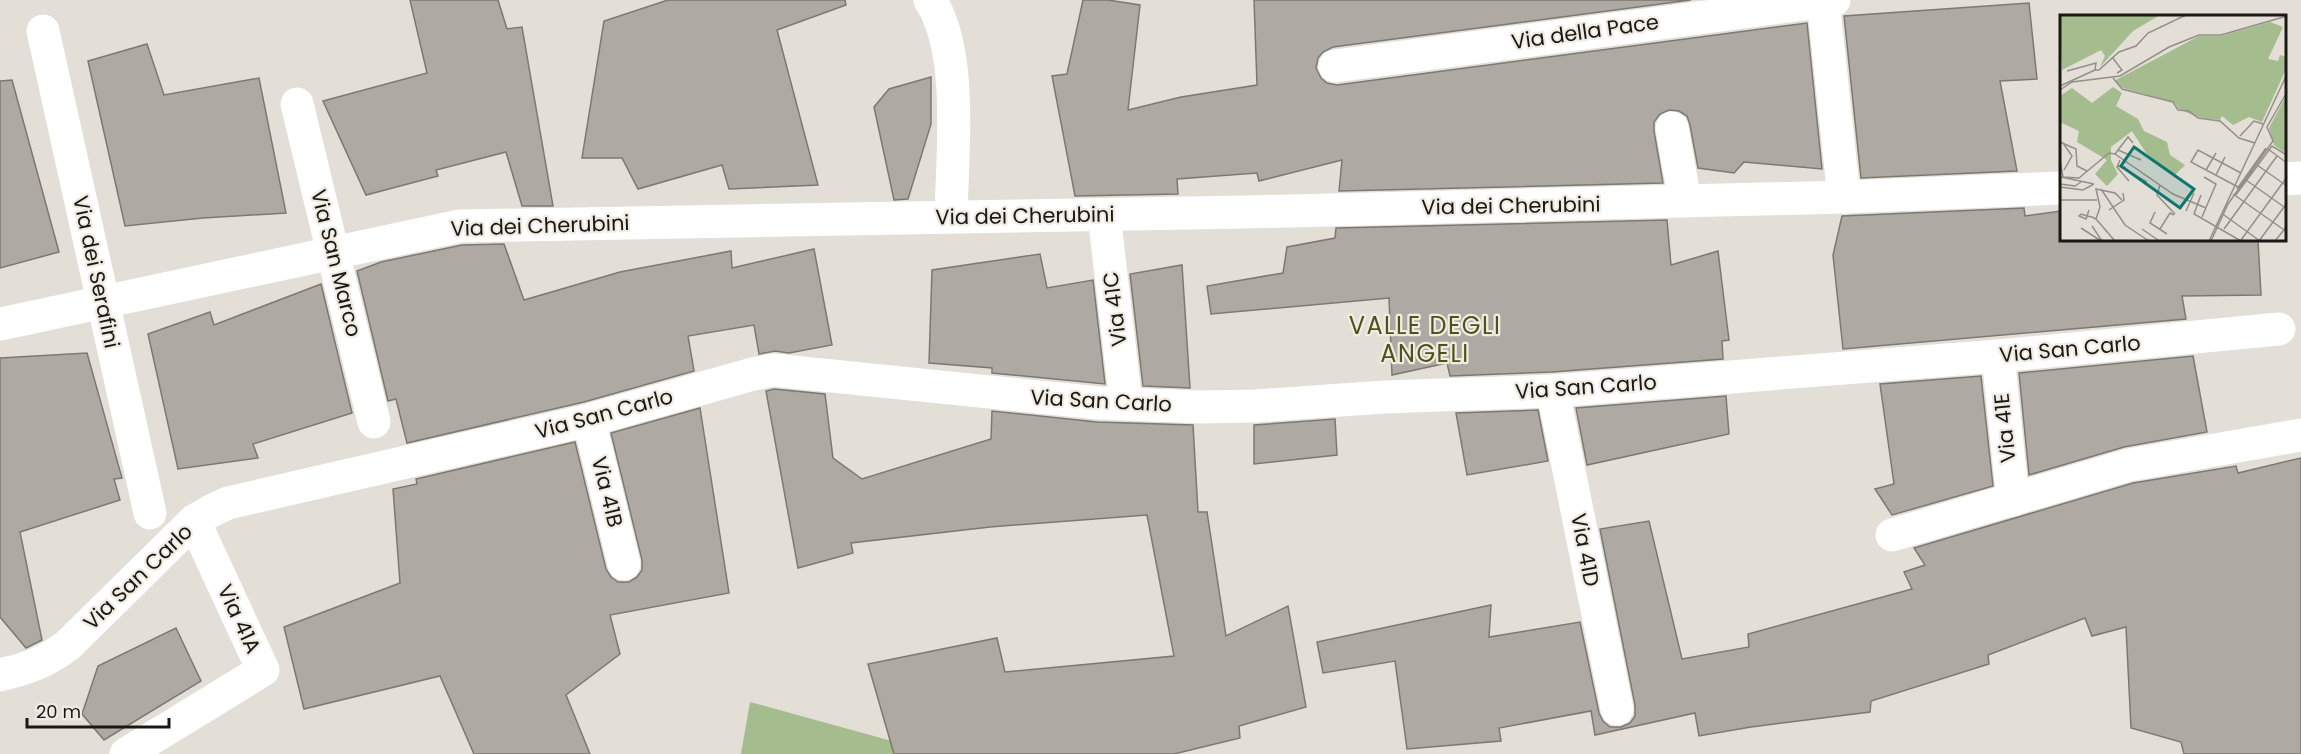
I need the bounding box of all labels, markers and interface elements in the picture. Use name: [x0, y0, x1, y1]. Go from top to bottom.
street label: Via della Pace: [1509, 7, 1661, 56]
inset map: [2060, 15, 2286, 242]
street label: Via San Marco: [304, 186, 369, 340]
street label: Via dei Cherubini: [1421, 189, 1601, 222]
street label: Via dei Serafini: [66, 193, 127, 351]
street label: Via dei Cherubini: [935, 199, 1115, 232]
street label: Via dei Cherubini: [450, 208, 630, 243]
street label: Via 41C: [1096, 270, 1133, 348]
district label: VALLE DEGLI ANGELI: [1349, 309, 1501, 370]
street label: Via San Carlo: [1998, 328, 2142, 369]
street label: Via San Carlo: [1514, 367, 1658, 406]
street label: Via San Carlo: [532, 381, 676, 446]
street label: Via San Carlo: [1030, 382, 1172, 419]
street label: Via 41E: [1986, 392, 2023, 464]
street label: Via 41B: [585, 453, 630, 530]
street label: Via 41D: [1564, 511, 1607, 589]
street label: Via San Carlo: [77, 517, 199, 636]
street label: Via 41A: [211, 579, 268, 658]
scale bar: [27, 691, 170, 729]
text: 20 m: [36, 699, 81, 724]

